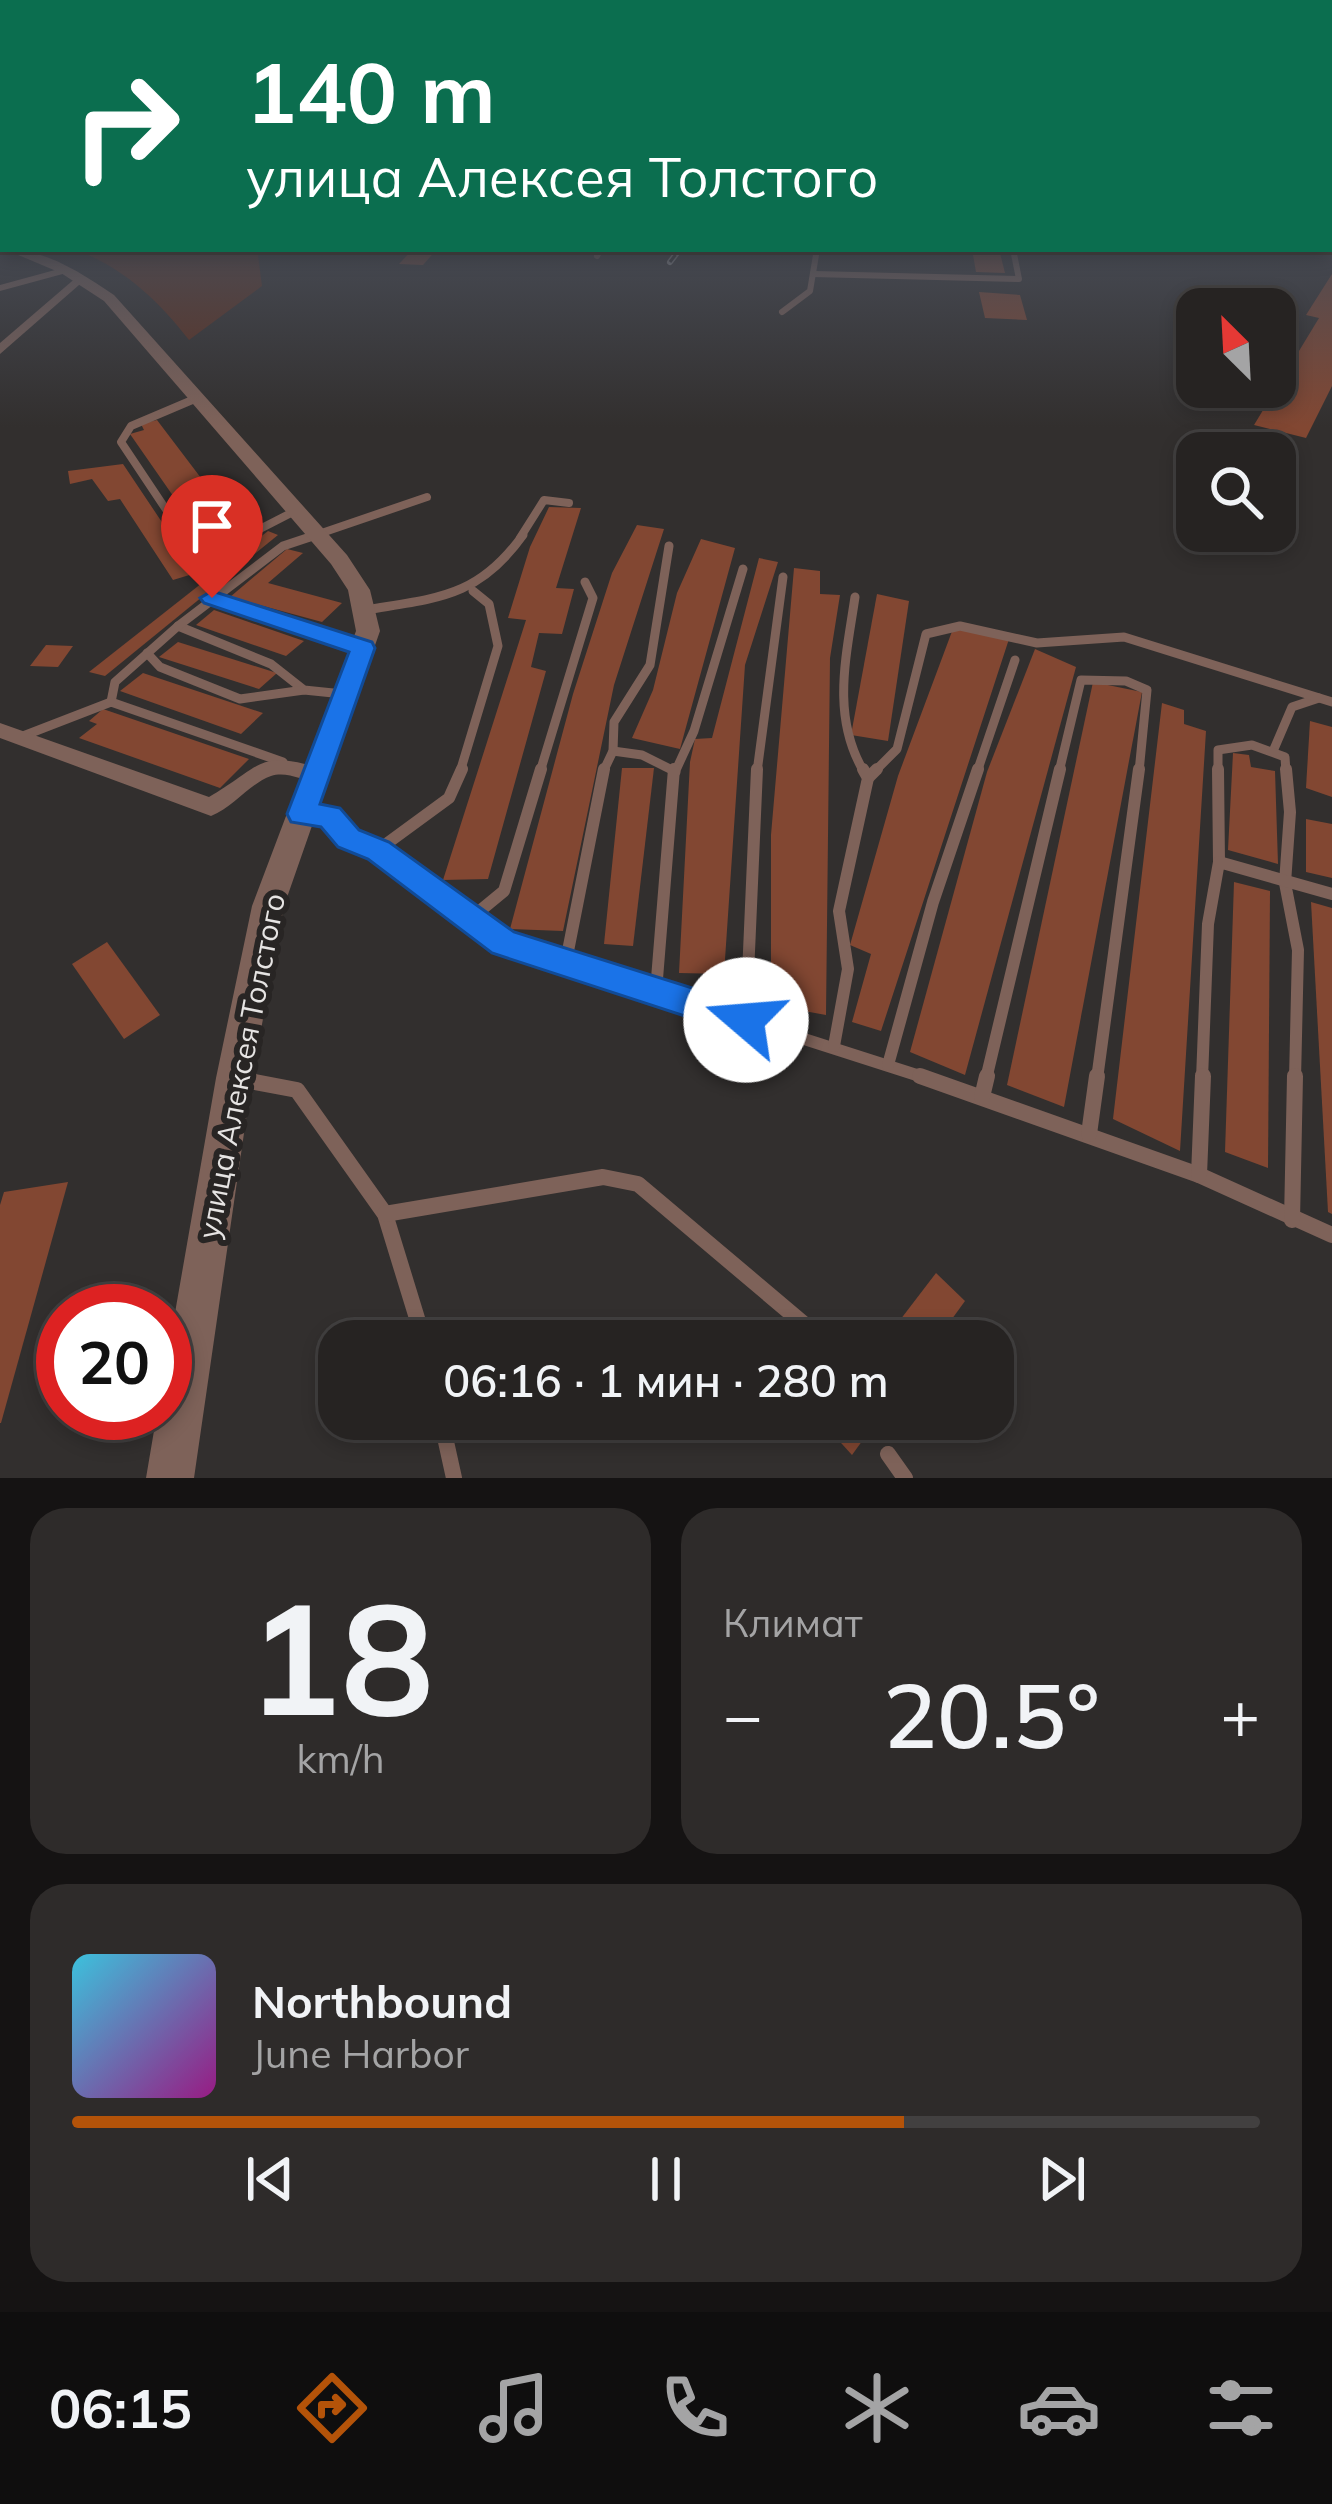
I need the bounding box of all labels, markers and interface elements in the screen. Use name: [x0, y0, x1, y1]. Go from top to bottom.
text: 140 m: [246, 39, 496, 144]
icon: right: [48, 48, 204, 204]
text: улица Алексея Толстого: [246, 143, 878, 211]
north arrow: [1176, 288, 1296, 408]
map controls: [1176, 288, 1296, 552]
button: search: [1176, 432, 1296, 552]
pin: [161, 475, 263, 598]
icon: arrive: [179, 493, 245, 559]
street label: улица Алексея Толстого: [189, 890, 293, 1242]
position arrow: [683, 957, 809, 1083]
speed limit sign: 20: [36, 1284, 192, 1440]
text: 06:16 · 1 мин · 280 m: [443, 1352, 889, 1408]
text: 18: [247, 1558, 434, 1754]
text: Климат: [723, 1598, 863, 1647]
text: 20.5°: [883, 1658, 1100, 1771]
text: −: [723, 1673, 763, 1756]
text: +: [1220, 1673, 1260, 1756]
text: km/h: [296, 1734, 385, 1783]
text: Northbound: [252, 1973, 512, 2029]
text: June Harbor: [252, 2029, 469, 2078]
icon: previous: [237, 2146, 303, 2212]
icon: pause: [633, 2146, 699, 2212]
icon: next: [1029, 2146, 1095, 2212]
icon: directions: [290, 2366, 374, 2450]
icon: music: [472, 2366, 556, 2450]
icon: phone: [653, 2366, 737, 2450]
icon: climate: [835, 2366, 919, 2450]
icon: car: [1017, 2366, 1101, 2450]
icon: filters: [1199, 2366, 1283, 2450]
text: 06:15: [49, 2374, 192, 2442]

